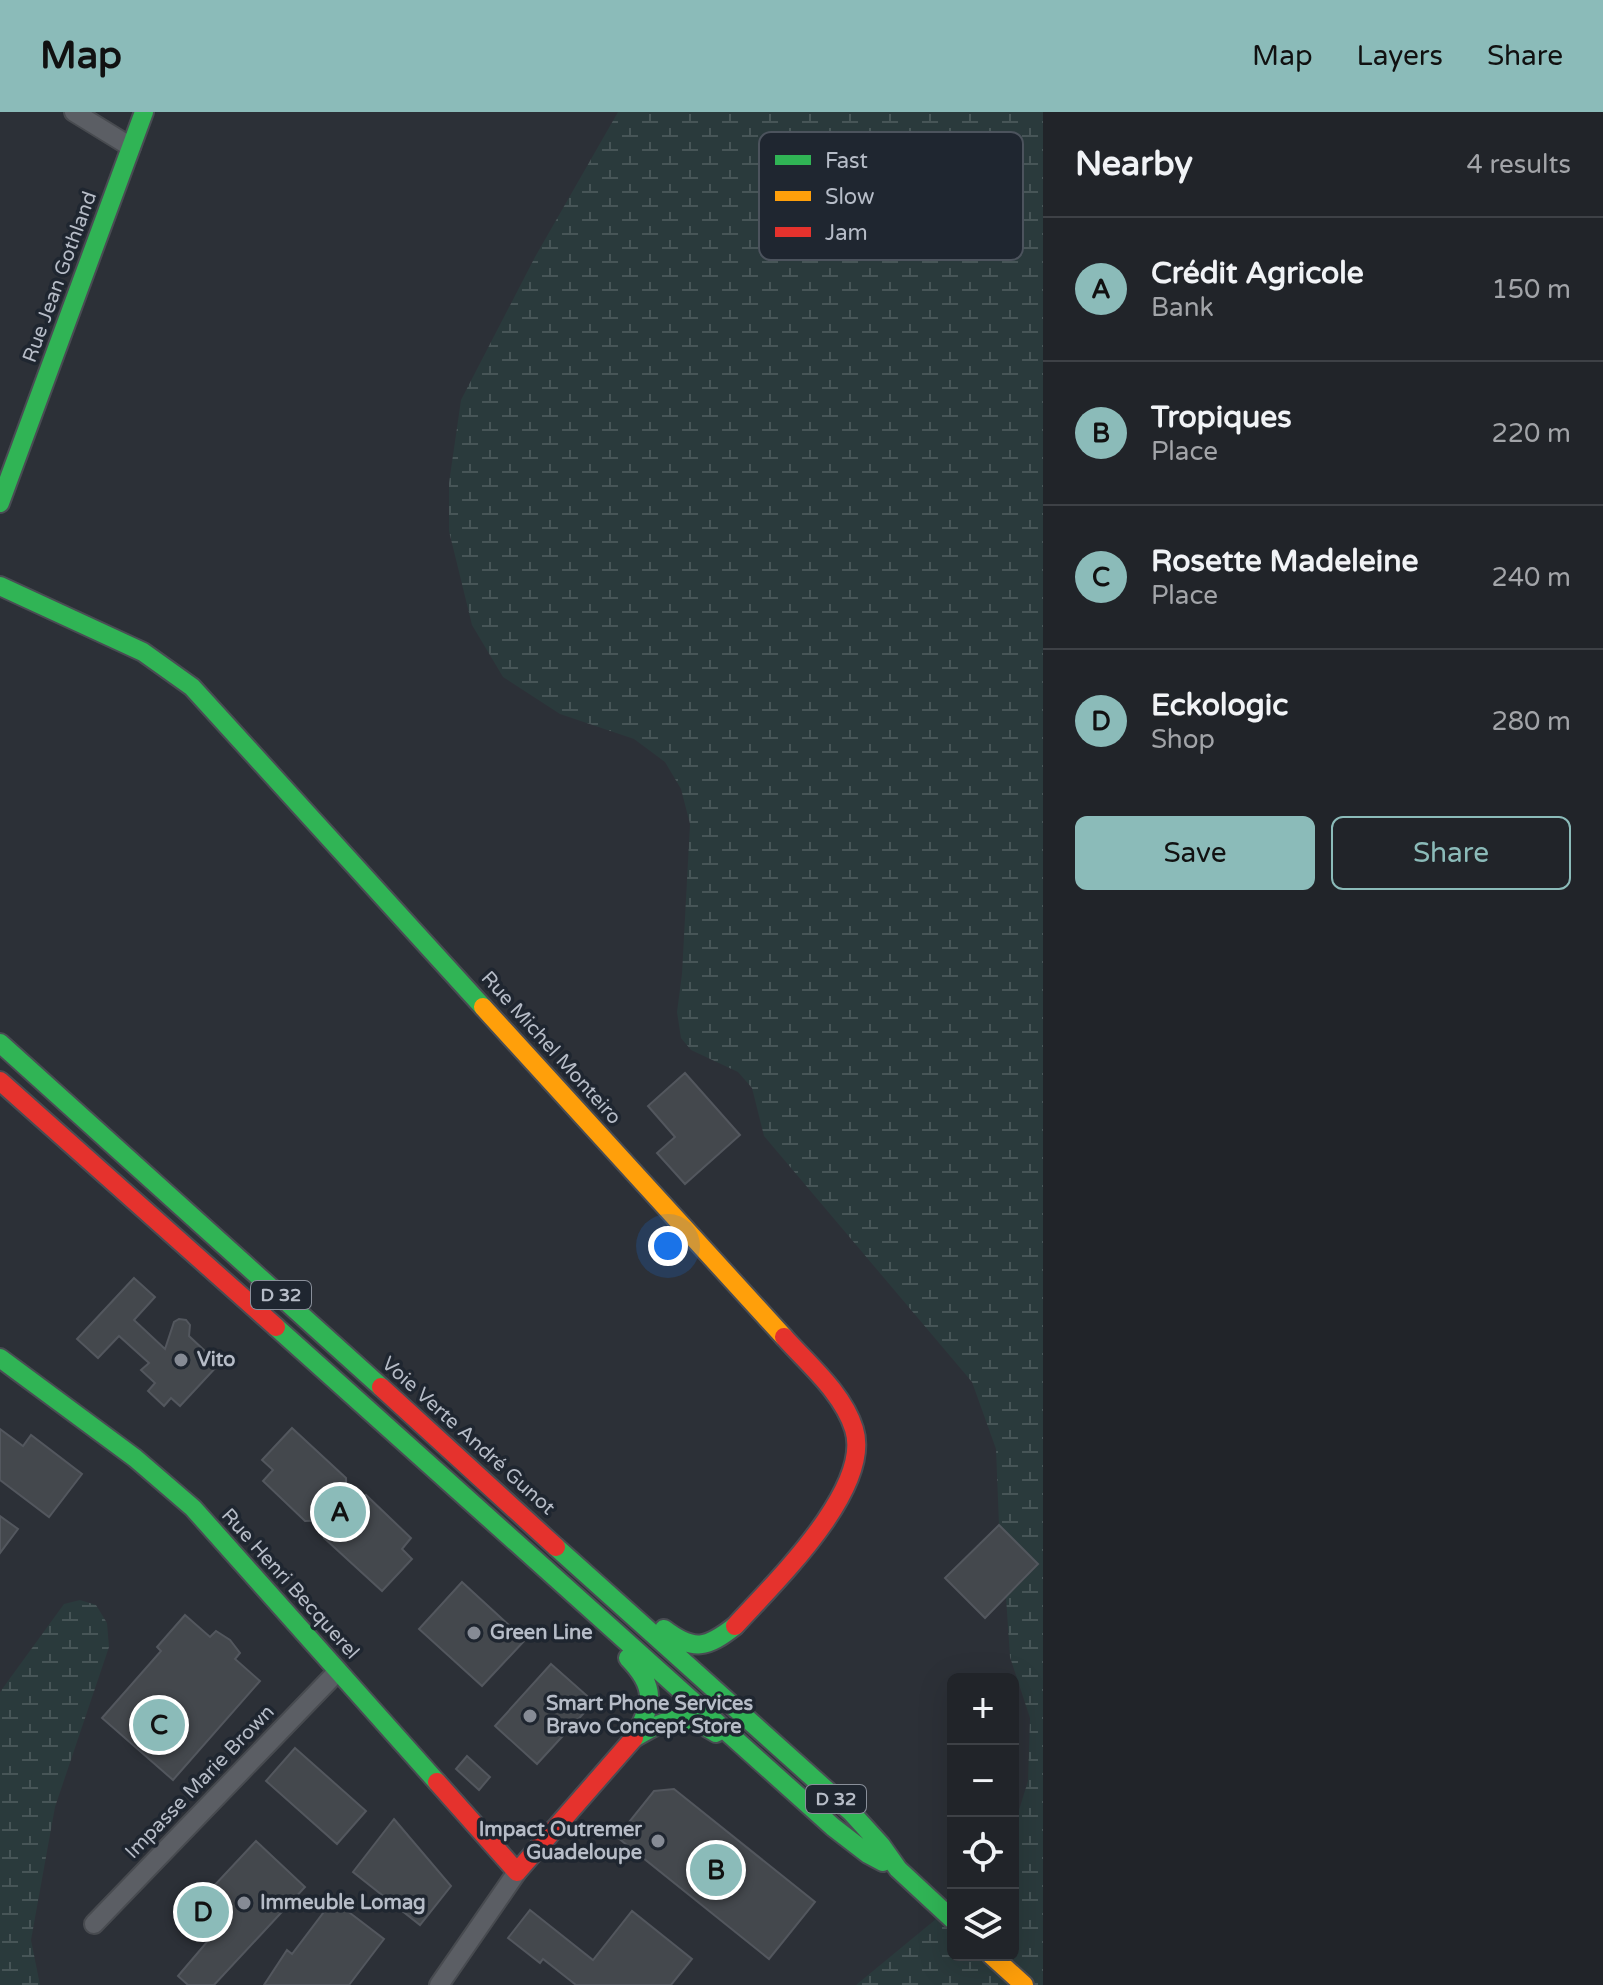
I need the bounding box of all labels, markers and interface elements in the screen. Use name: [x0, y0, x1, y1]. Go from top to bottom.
text: Map: [40, 33, 122, 79]
text: Map: [1252, 39, 1313, 73]
text: Layers: [1357, 39, 1443, 73]
text: Share: [1487, 39, 1563, 73]
legend: [759, 132, 1023, 260]
text: Nearby: [1075, 144, 1193, 185]
text: Fast: [825, 148, 868, 174]
text: 4 results: [1466, 149, 1571, 180]
text: Slow: [825, 184, 875, 210]
street label: Rue Jean Gothland: [18, 188, 102, 366]
text: Jam: [825, 220, 868, 246]
text: Crédit Agricole: [1151, 255, 1364, 292]
text: A: [1091, 274, 1111, 305]
text: 150 m: [1491, 274, 1571, 305]
text: Bank: [1151, 292, 1214, 323]
text: Tropiques: [1151, 399, 1292, 436]
text: B: [1092, 418, 1110, 449]
text: 220 m: [1491, 418, 1571, 449]
text: Place: [1151, 436, 1218, 467]
text: Rosette Madeleine: [1151, 543, 1418, 580]
text: C: [1092, 562, 1110, 593]
text: 240 m: [1491, 562, 1571, 593]
text: Place: [1151, 580, 1218, 611]
text: Eckologic: [1151, 687, 1288, 724]
text: D: [1091, 706, 1111, 737]
text: 280 m: [1491, 706, 1571, 737]
text: Shop: [1151, 724, 1215, 755]
button: Save: [1075, 816, 1315, 890]
button: Share: [1331, 816, 1571, 890]
street label: Rue Michel Monteiro: [476, 966, 626, 1130]
your location: [648, 1226, 688, 1266]
road number: D 32: [251, 1281, 311, 1309]
place label: Vito: [197, 1348, 235, 1372]
marker: Vito: [172, 1351, 190, 1369]
street label: Voie Verte André Gunot: [376, 1352, 560, 1520]
pin: A: [314, 1482, 366, 1542]
street label: Rue Henri Becquerel: [216, 1504, 364, 1664]
place label: Green Line: [490, 1621, 593, 1645]
marker: Green Line: [465, 1624, 483, 1642]
map controls: [947, 1673, 1019, 1961]
button: +: [947, 1673, 1019, 1745]
place label: Smart Phone Services Bravo Concept Store: [546, 1692, 753, 1739]
pin: C: [133, 1695, 185, 1755]
street label: Impasse Marie Brown: [120, 1700, 280, 1864]
marker: Smart Phone Services Bravo Concept Store: [521, 1707, 539, 1725]
button: −: [947, 1745, 1019, 1817]
road number: D 32: [806, 1785, 866, 1813]
button: locate: [947, 1817, 1019, 1889]
place label: Impact Outremer Guadeloupe: [479, 1818, 642, 1865]
marker: Impact Outremer Guadeloupe: [649, 1832, 667, 1850]
pin: B: [690, 1840, 742, 1900]
pin: D: [177, 1882, 229, 1942]
button: layers: [947, 1889, 1019, 1961]
place label: Immeuble Lomag: [260, 1891, 426, 1915]
marker: Immeuble Lomag: [235, 1894, 253, 1912]

